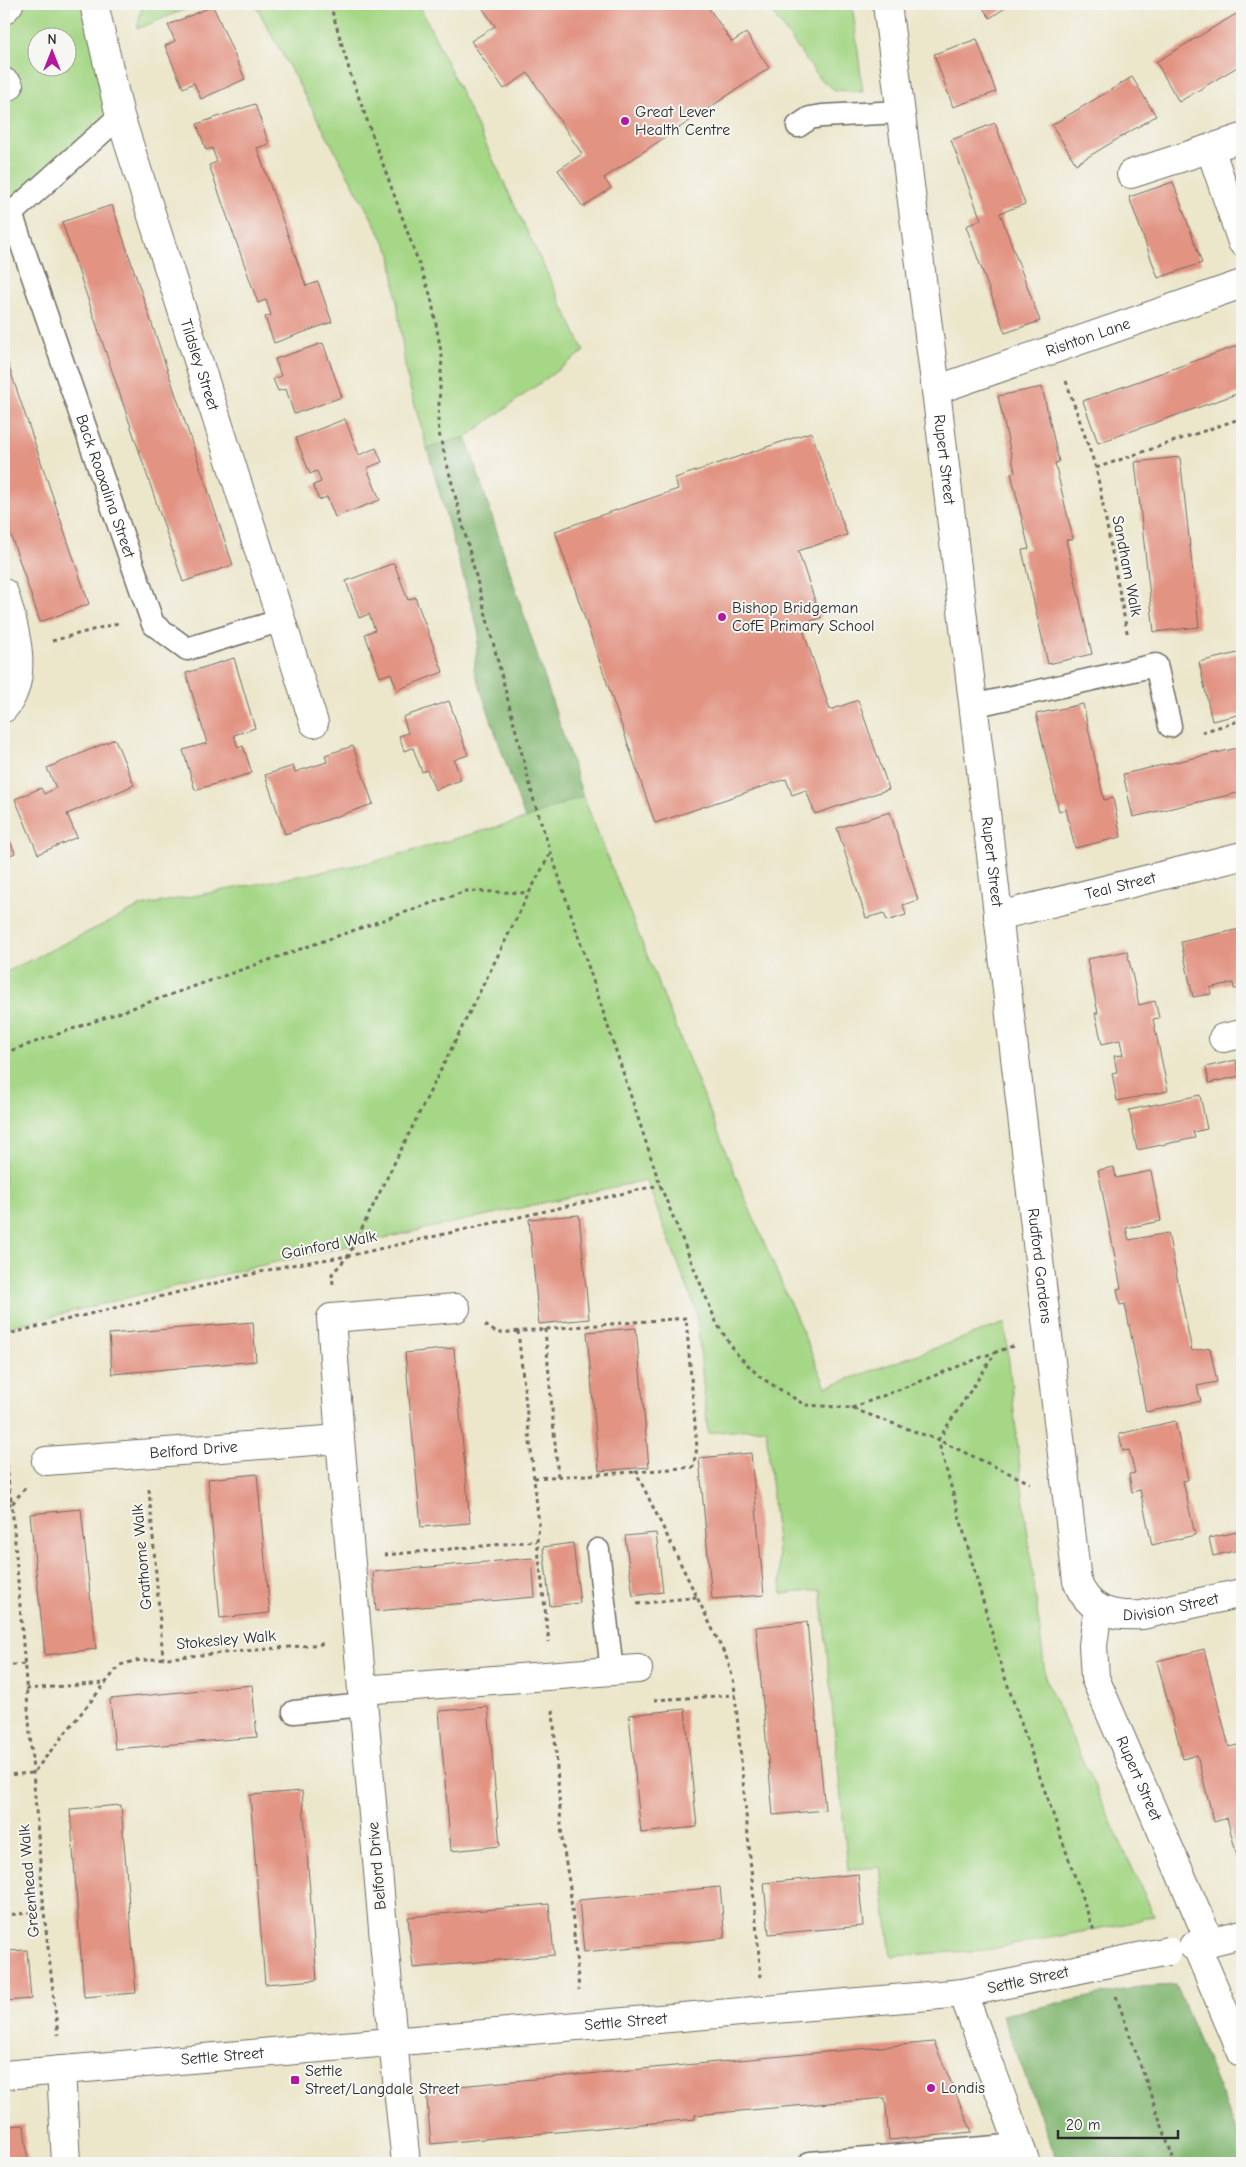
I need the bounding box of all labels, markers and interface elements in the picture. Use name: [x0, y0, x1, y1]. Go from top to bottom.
north arrow: [28, 28, 78, 78]
text: N: [47, 31, 57, 48]
place label: Great Lever Health Centre: [635, 103, 730, 139]
marker: Great Lever Health Centre: [619, 115, 631, 127]
street label: Rishton Lane: [1044, 314, 1133, 360]
street label: Tildsley Street: [176, 317, 223, 413]
street label: Back Roaxalina Street: [72, 412, 139, 561]
street label: Rupert Street: [930, 413, 959, 506]
street label: Sandham Walk: [1108, 514, 1146, 618]
place label: Bishop Bridgeman CofE Primary School: [732, 599, 875, 635]
marker: Bishop Bridgeman CofE Primary School: [716, 611, 728, 623]
street label: Rupert Street: [978, 816, 1006, 908]
street label: Teal Street: [1083, 868, 1158, 903]
street label: Rudford Gardens: [1024, 1207, 1055, 1325]
street label: Gainford Walk: [280, 1227, 378, 1263]
street label: Belford Drive: [149, 1438, 238, 1462]
street label: Grathome Walk: [128, 1503, 156, 1611]
street label: Division Street: [1123, 1589, 1221, 1624]
street label: Stokesley Walk: [176, 1627, 277, 1653]
street label: Rupert Street: [1112, 1733, 1165, 1824]
street label: Belford Drive: [364, 1821, 390, 1911]
street label: Greenhead Walk: [15, 1824, 43, 1938]
street label: Settle Street: [986, 1962, 1071, 1997]
street label: Settle Street: [584, 2009, 668, 2034]
street label: Settle Street: [180, 2044, 265, 2069]
place label: Settle Street/Langdale Street: [305, 2062, 459, 2098]
marker: Settle Street/Langdale Street: [289, 2074, 301, 2086]
place label: Londis: [941, 2079, 985, 2097]
marker: Londis: [925, 2082, 937, 2094]
scale bar: [1058, 2107, 1178, 2139]
text: 20 m: [1066, 2116, 1100, 2134]

